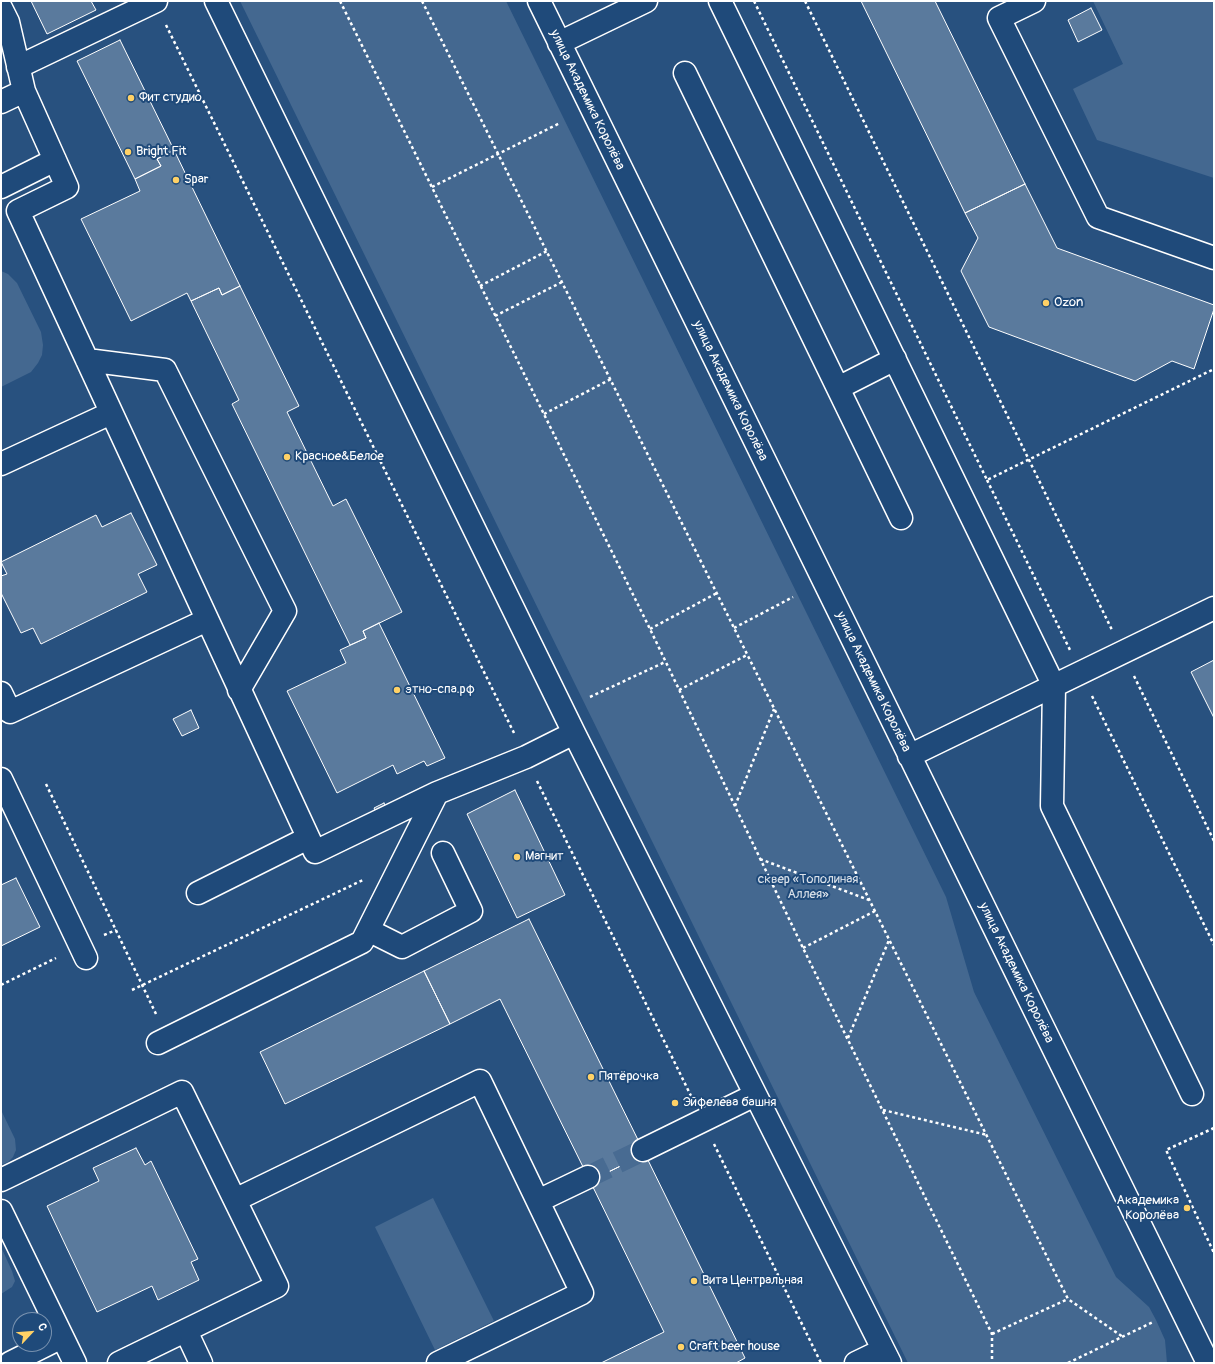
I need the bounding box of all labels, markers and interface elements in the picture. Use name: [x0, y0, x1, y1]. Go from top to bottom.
street label: улица Академика Королёва: [546, 27, 628, 173]
place label: Фит студио: [139, 90, 202, 106]
marker: Фит студио: [126, 93, 136, 103]
place label: Bright Fit: [136, 144, 187, 160]
marker: Bright Fit: [123, 147, 133, 157]
place label: Spar: [184, 172, 208, 188]
marker: Spar: [171, 175, 181, 185]
place label: Ozon: [1054, 295, 1083, 311]
marker: Ozon: [1041, 298, 1051, 308]
street label: улица Академика Королёва: [689, 318, 771, 464]
place label: Красное&Белое: [295, 449, 384, 465]
marker: Красное&Белое: [282, 452, 292, 462]
street label: улица Академика Королёва: [832, 609, 914, 755]
place label: этно-спа.рф: [405, 682, 475, 698]
marker: этно-спа.рф: [392, 685, 402, 695]
place label: Магнит: [525, 849, 564, 865]
marker: Магнит: [512, 852, 522, 862]
park label: сквер «Тополиная Аллея»: [758, 872, 858, 903]
street label: улица Академика Королёва: [975, 900, 1057, 1046]
place label: Пятёрочка: [599, 1069, 659, 1085]
marker: Пятёрочка: [586, 1072, 596, 1082]
place label: Эйфелева башня: [683, 1095, 776, 1111]
marker: Эйфелева башня: [670, 1098, 680, 1108]
place label: Академика Королёва: [1116, 1193, 1179, 1224]
marker: Академика Королёва: [1182, 1203, 1192, 1213]
place label: Вита Центральная: [702, 1273, 803, 1289]
marker: Вита Центральная: [689, 1276, 699, 1286]
north arrow: [12, 1312, 52, 1352]
text: С: [35, 1321, 50, 1333]
place label: Craft beer house: [689, 1339, 780, 1355]
marker: Craft beer house: [676, 1342, 686, 1352]

